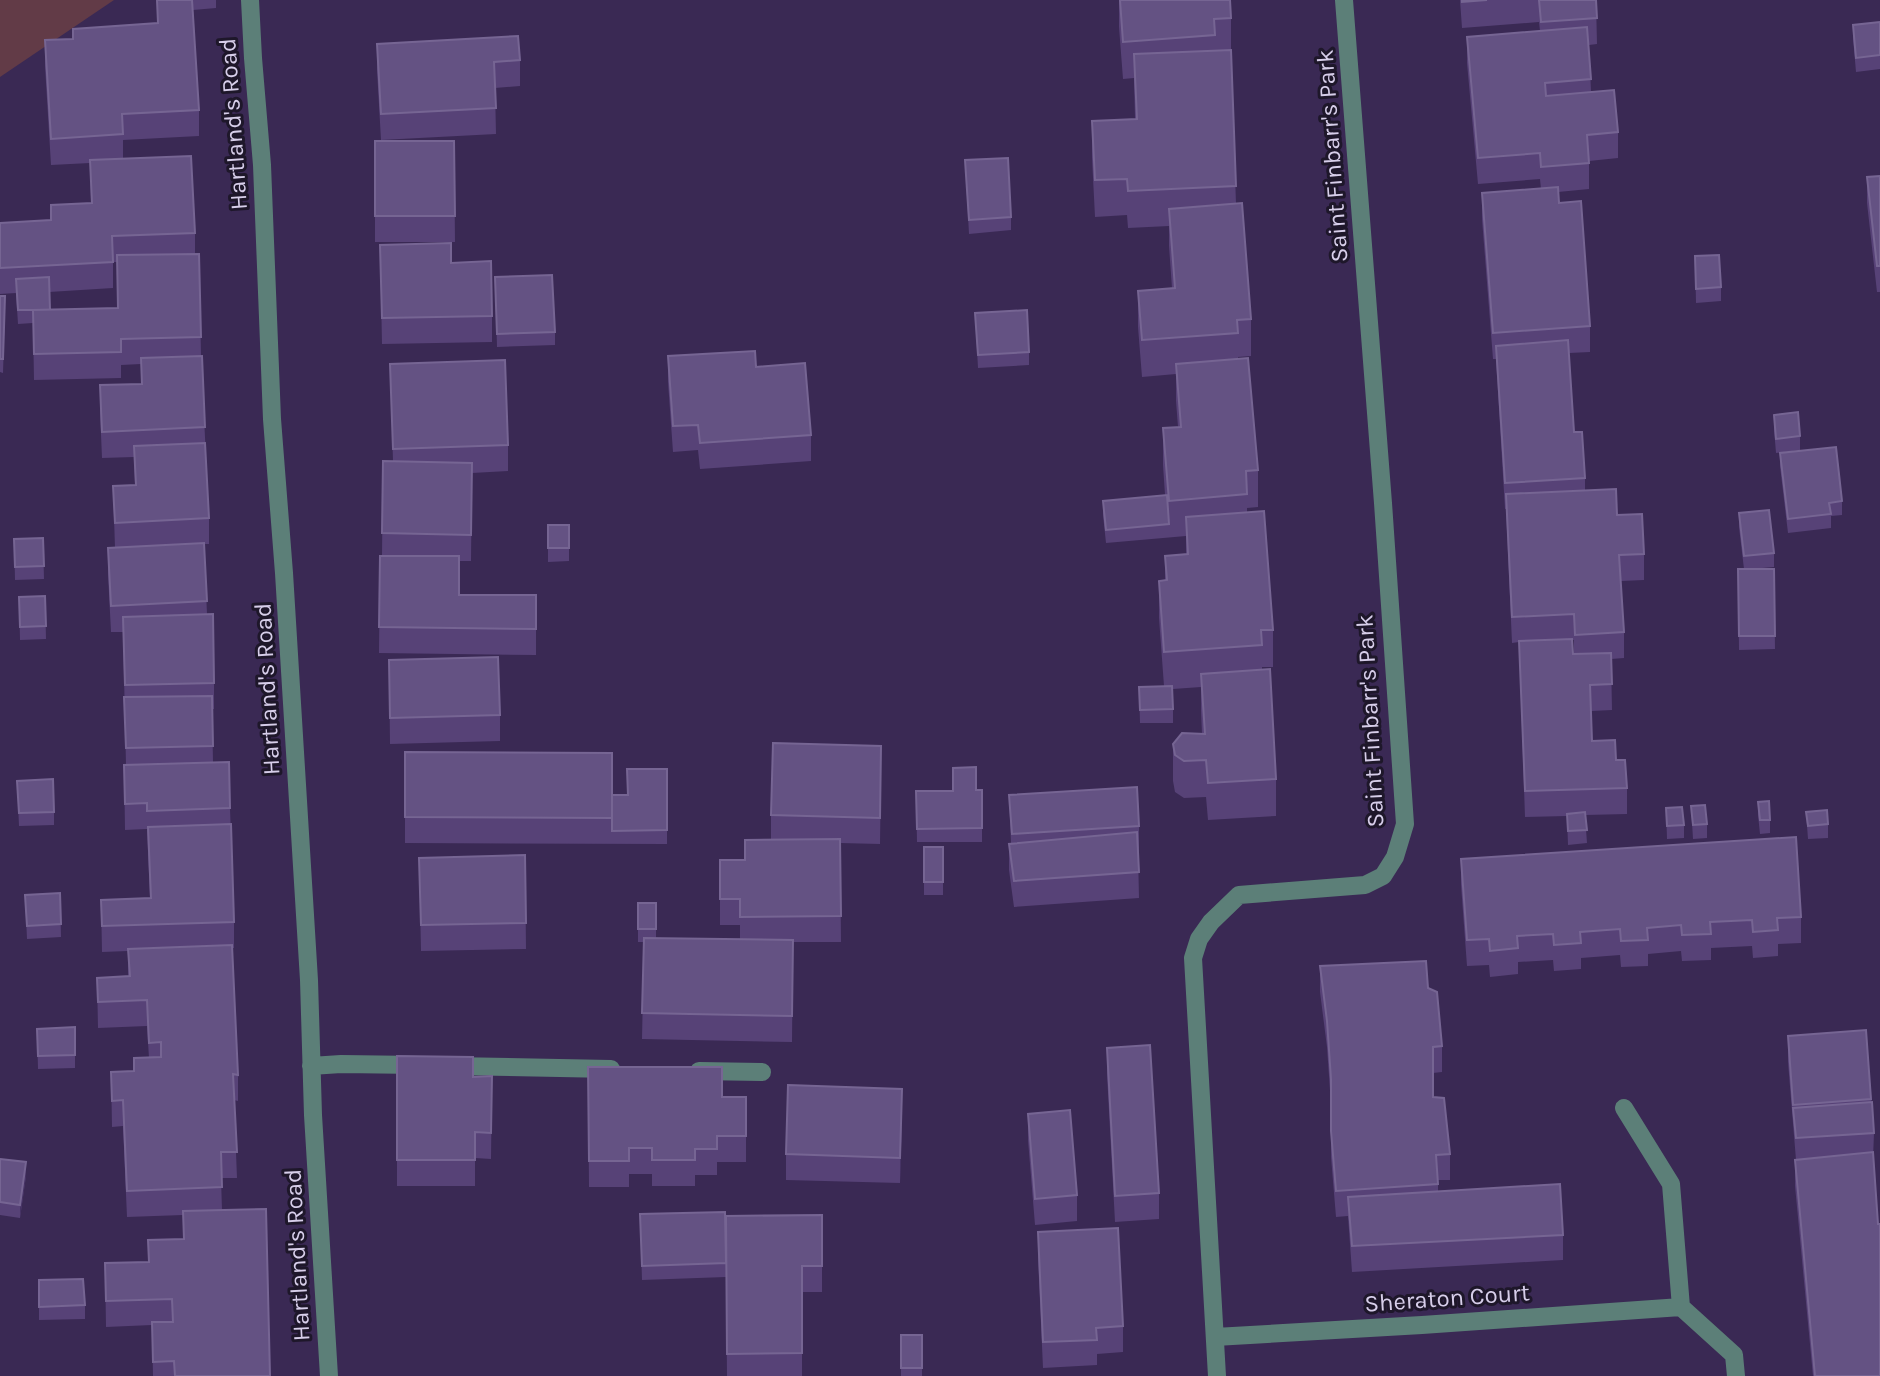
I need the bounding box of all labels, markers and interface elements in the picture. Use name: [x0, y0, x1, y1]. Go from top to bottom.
street label: Hartland's Road: [213, 37, 253, 211]
street label: Saint Finbarr's Park: [1311, 49, 1353, 263]
street label: Hartland's Road: [249, 602, 285, 776]
street label: Saint Finbarr's Park: [1350, 614, 1390, 828]
street label: Hartland's Road: [279, 1168, 315, 1342]
street label: Sheraton Court: [1363, 1278, 1531, 1318]

